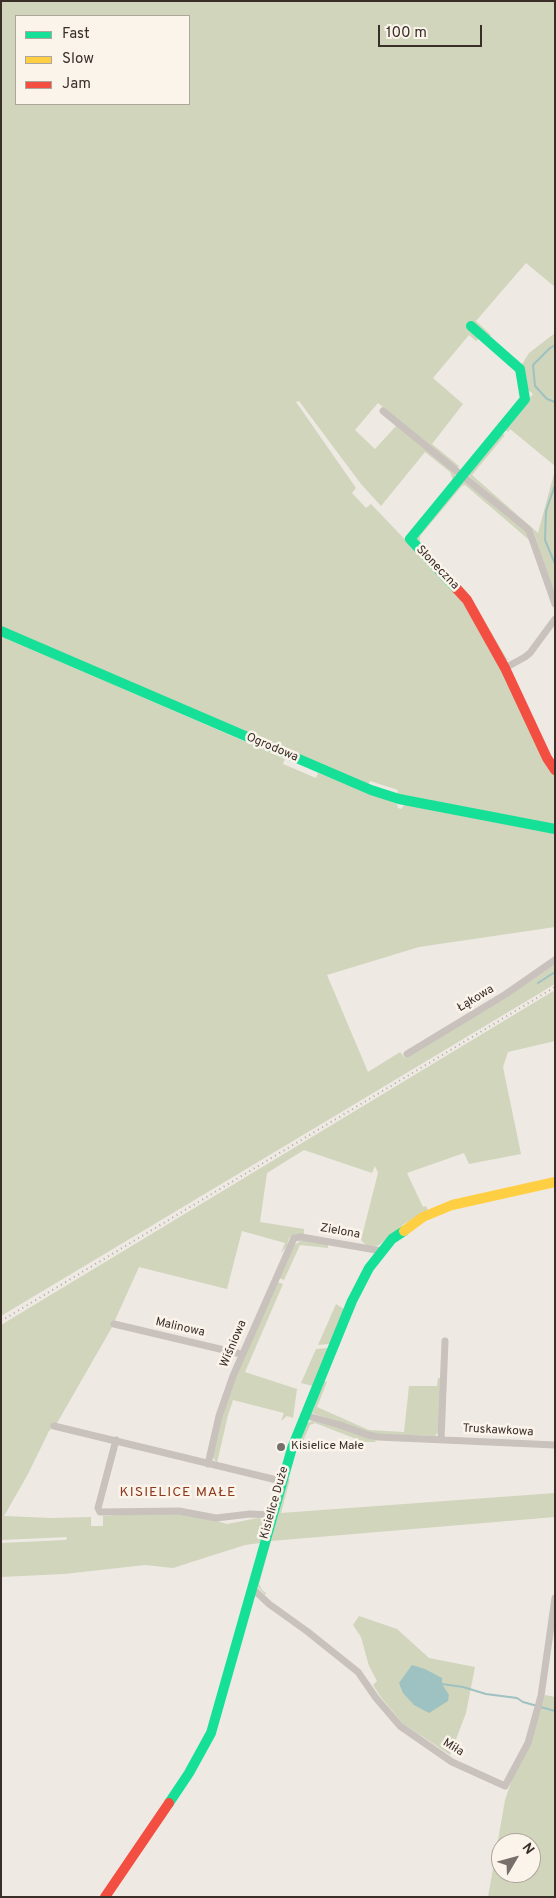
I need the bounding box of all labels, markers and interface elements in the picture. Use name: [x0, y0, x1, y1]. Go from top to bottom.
legend: [15, 15, 190, 105]
scale bar: [381, 15, 485, 47]
text: 100 m: [386, 24, 427, 43]
text: Fast: [62, 25, 90, 44]
text: Slow: [62, 50, 94, 69]
text: Jam: [62, 75, 91, 94]
street label: Słoneczna: [412, 543, 462, 593]
street label: Ogrodowa: [244, 731, 300, 765]
street label: Łąkowa: [455, 982, 497, 1016]
street label: Zielona: [319, 1221, 361, 1243]
street label: Malinowa: [154, 1315, 206, 1341]
street label: Wiśniowa: [218, 1318, 250, 1370]
street label: Truskawkowa: [462, 1422, 534, 1440]
place label: Kisielice Małe: [291, 1440, 364, 1454]
marker: Kisielice Małe: [275, 1441, 287, 1453]
street label: Kisielice Duże: [258, 1465, 292, 1541]
district label: KISIELICE MAŁE: [118, 1485, 238, 1501]
street label: Miła: [440, 1736, 466, 1760]
north arrow: [491, 1833, 541, 1883]
text: N: [518, 1840, 537, 1858]

